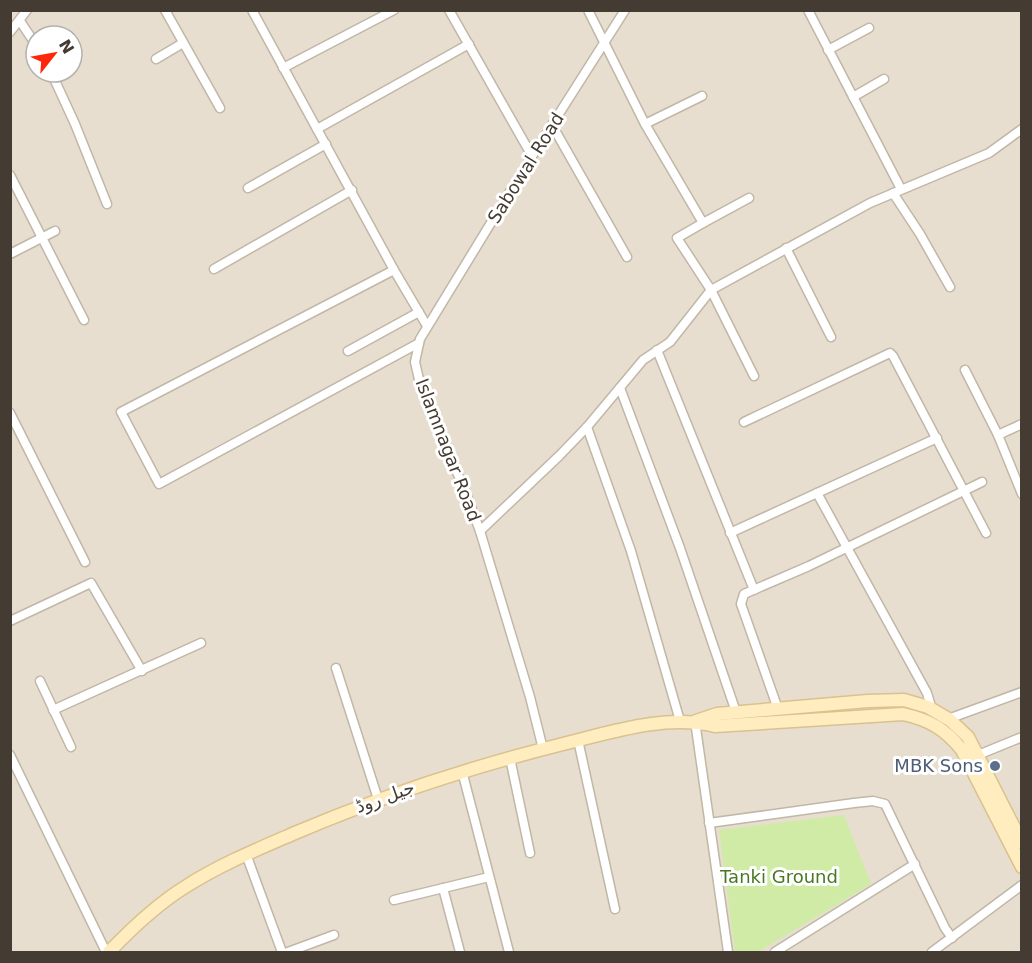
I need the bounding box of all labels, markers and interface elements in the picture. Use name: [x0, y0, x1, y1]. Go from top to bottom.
north arrow: [24, 24, 84, 84]
text: N: [55, 36, 78, 57]
street label: Sabowal Road: [483, 109, 568, 227]
street label: Islamnagar Road: [412, 375, 485, 524]
place label: MBK Sons: [894, 755, 983, 776]
marker: MBK Sons: [988, 759, 1002, 773]
street label: جیل روڈ: [352, 776, 418, 818]
park label: Tanki Ground: [719, 866, 838, 887]

